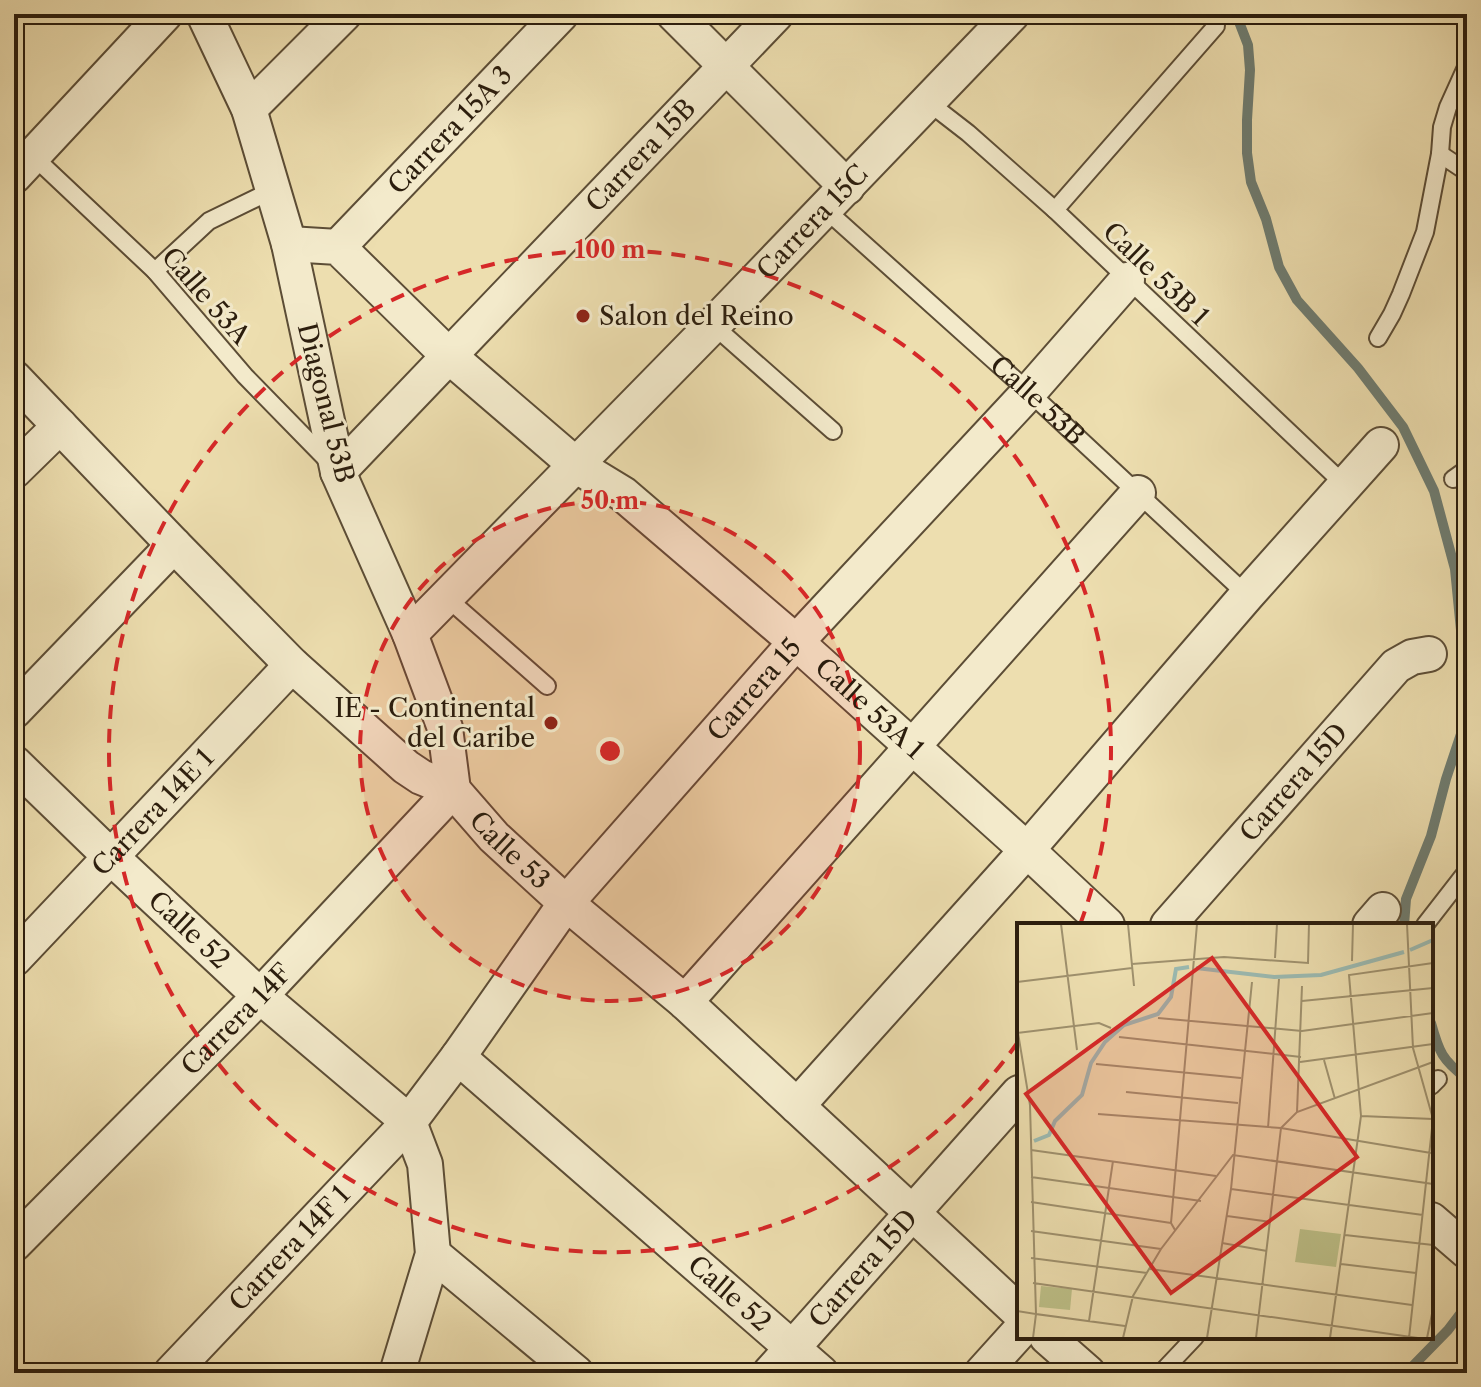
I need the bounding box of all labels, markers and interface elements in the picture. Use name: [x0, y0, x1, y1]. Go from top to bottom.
street label: Carrera 15A 3: [381, 59, 519, 201]
street label: Carrera 15B: [579, 92, 702, 219]
street label: Carrera 15C: [750, 158, 874, 286]
street label: Calle 53B 1: [1096, 216, 1216, 332]
text: 100 m: [574, 235, 646, 264]
street label: Calle 53A: [155, 241, 257, 352]
place label: Salon del Reino: [599, 300, 794, 332]
marker: Salon del Reino: [574, 307, 592, 325]
street label: Diagonal 53B: [291, 320, 361, 486]
street label: Calle 53B: [984, 349, 1092, 452]
text: 50 m: [581, 486, 639, 515]
street label: Carrera 15: [700, 632, 808, 747]
street label: Calle 53A 1: [809, 651, 931, 765]
place label: IE - Continental del Caribe: [334, 692, 535, 754]
marker: IE - Continental del Caribe: [542, 714, 560, 732]
street label: Carrera 15D: [1233, 717, 1354, 848]
centre of rings: [596, 737, 624, 765]
street label: Carrera 14E 1: [85, 742, 220, 882]
street label: Calle 53: [463, 805, 556, 896]
street label: Calle 52: [142, 884, 237, 976]
inset map: [1017, 923, 1433, 1339]
street label: Carrera 14F: [175, 957, 298, 1082]
street label: Carrera 14F 1: [222, 1179, 356, 1318]
street label: Carrera 15D: [802, 1203, 924, 1334]
street label: Calle 52: [681, 1249, 778, 1338]

